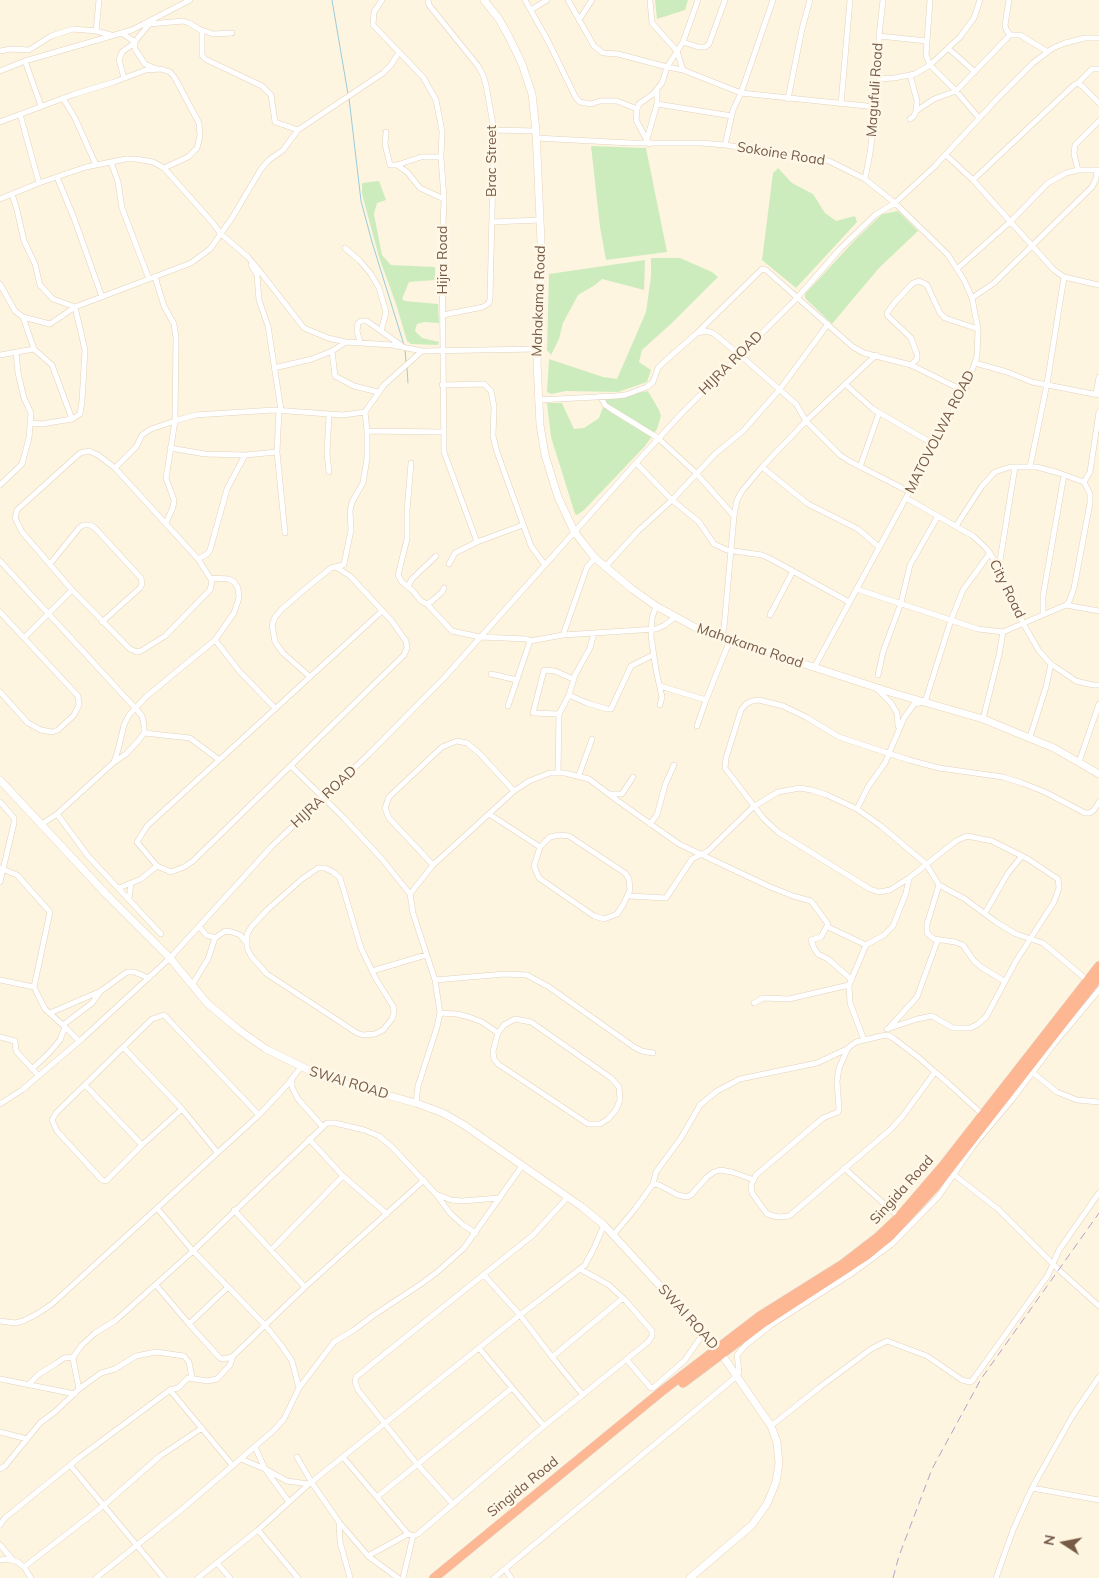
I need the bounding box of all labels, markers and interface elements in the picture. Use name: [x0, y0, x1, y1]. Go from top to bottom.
street label: Magufuli Road: [863, 42, 887, 138]
street label: Brac Street: [484, 125, 500, 197]
street label: Sokoine Road: [736, 139, 826, 169]
street label: Hijra Road: [435, 226, 451, 294]
street label: Mahakama Road: [529, 245, 549, 357]
street label: HIJRA ROAD: [696, 328, 766, 398]
street label: MATOVOLWA ROAD: [902, 368, 978, 496]
street label: City Road: [986, 557, 1028, 621]
street label: Mahakama Road: [695, 620, 805, 672]
street label: HIJRA ROAD: [288, 762, 360, 832]
street label: SWAI ROAD: [307, 1063, 391, 1103]
street label: Singida Road: [867, 1152, 937, 1228]
street label: SWAI ROAD: [654, 1281, 722, 1353]
street label: Singida Road: [484, 1453, 562, 1521]
north arrow: [1039, 1518, 1089, 1568]
text: N: [1039, 1533, 1059, 1547]

